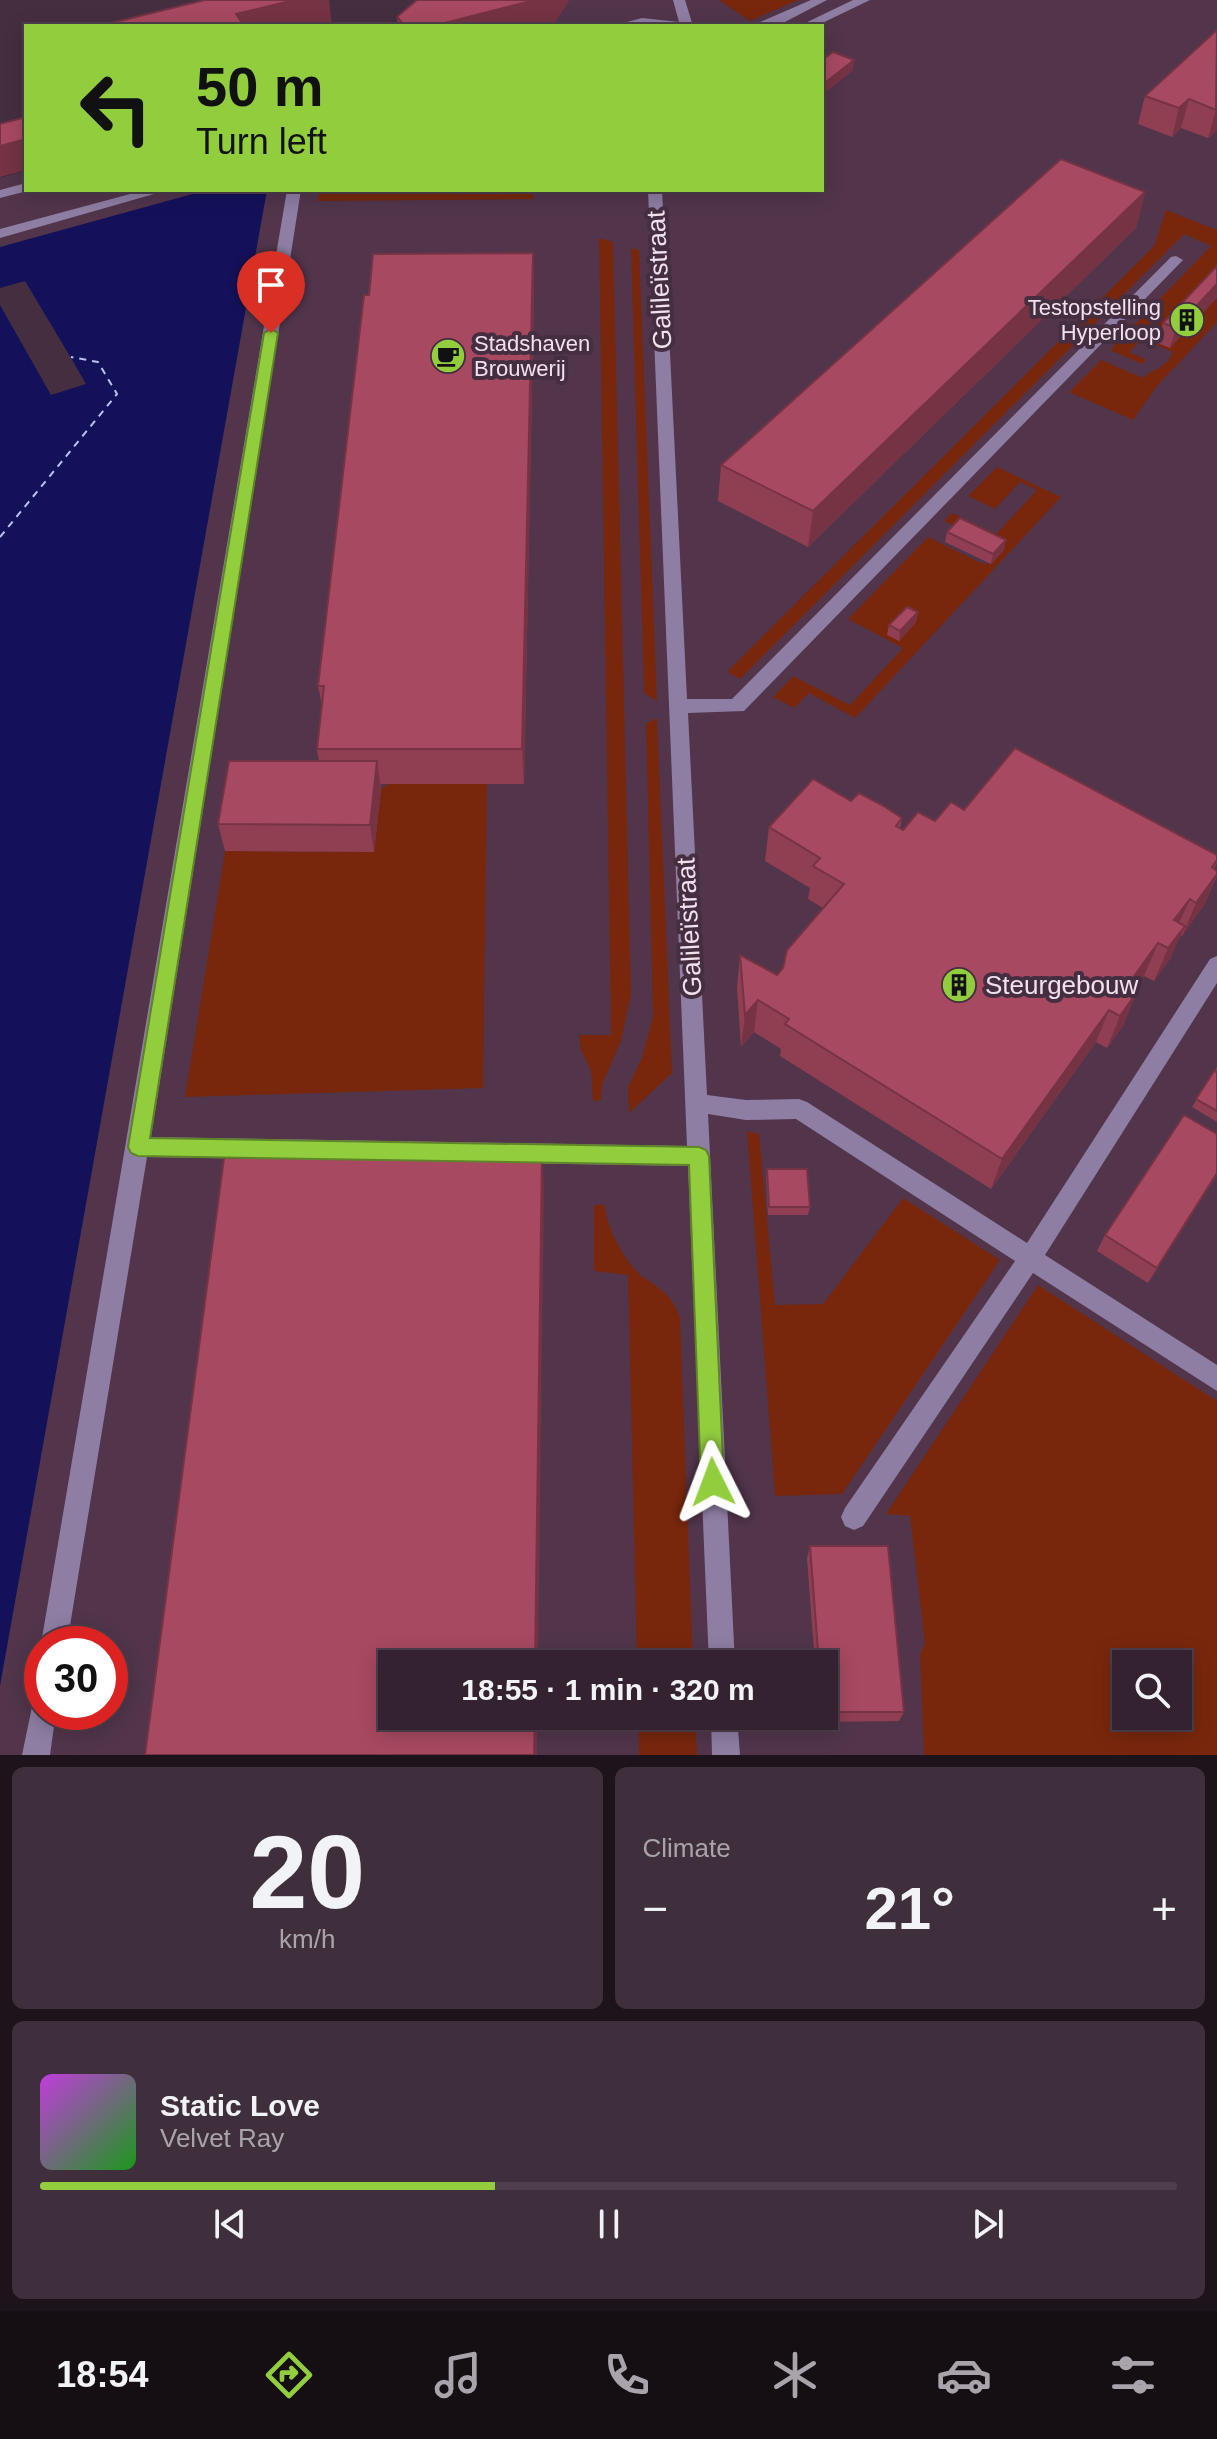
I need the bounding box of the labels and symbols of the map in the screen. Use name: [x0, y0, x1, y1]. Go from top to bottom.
street label: Galileïstraat: [640, 209, 678, 350]
pin: [237, 251, 305, 333]
place label: Testopstelling Hyperloop: [1028, 295, 1161, 345]
building icon: Testopstelling Hyperloop: [1168, 301, 1206, 339]
place label: Stadshaven Brouwerij: [474, 331, 590, 381]
cafe icon: Stadshaven Brouwerij: [429, 337, 467, 375]
street label: Galileïstraat: [670, 856, 708, 997]
building icon: Steurgebouw: [940, 966, 978, 1004]
place label: Steurgebouw: [985, 970, 1138, 1000]
position arrow: [671, 1440, 755, 1524]
speed limit sign: 30: [24, 1626, 128, 1730]

